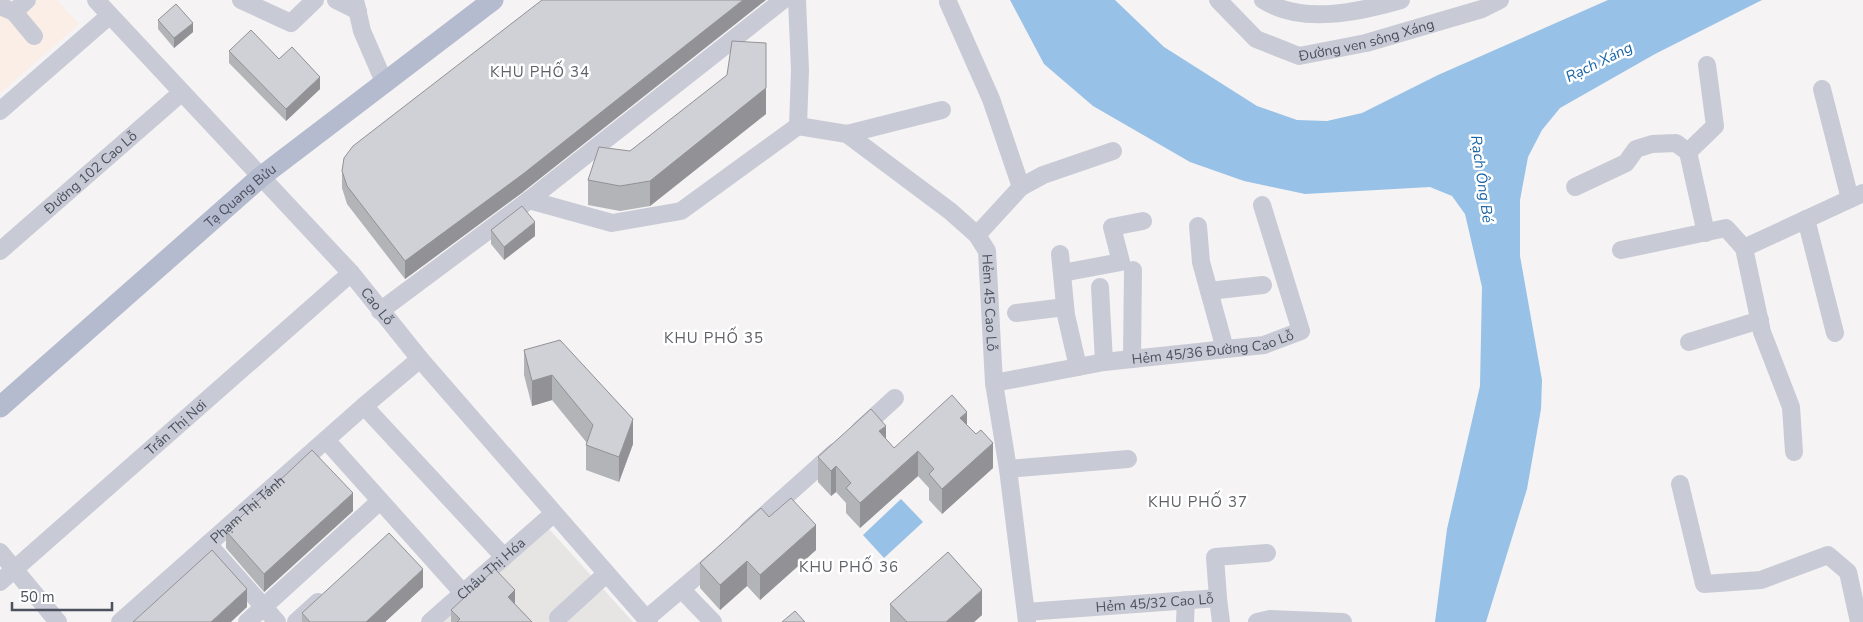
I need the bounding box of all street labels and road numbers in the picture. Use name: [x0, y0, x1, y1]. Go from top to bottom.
street label: Đường ven sông Xáng: [1296, 15, 1437, 66]
street label: Đường 102 Cao Lỗ: [39, 126, 142, 219]
street label: Tạ Quang Bửu: [201, 160, 280, 232]
street label: Hẻm 45 Cao Lỗ: [977, 254, 1001, 352]
street label: Cao Lỗ: [356, 284, 398, 329]
street label: Hẻm 45/36 Đường Cao Lỗ: [1131, 325, 1297, 369]
street label: Trần Thị Nơi: [141, 396, 211, 460]
street label: Phạm Thị Tánh: [206, 471, 289, 548]
street label: Châu Thị Hóa: [453, 534, 530, 604]
street label: Hẻm 45/32 Cao Lỗ: [1095, 589, 1215, 617]

